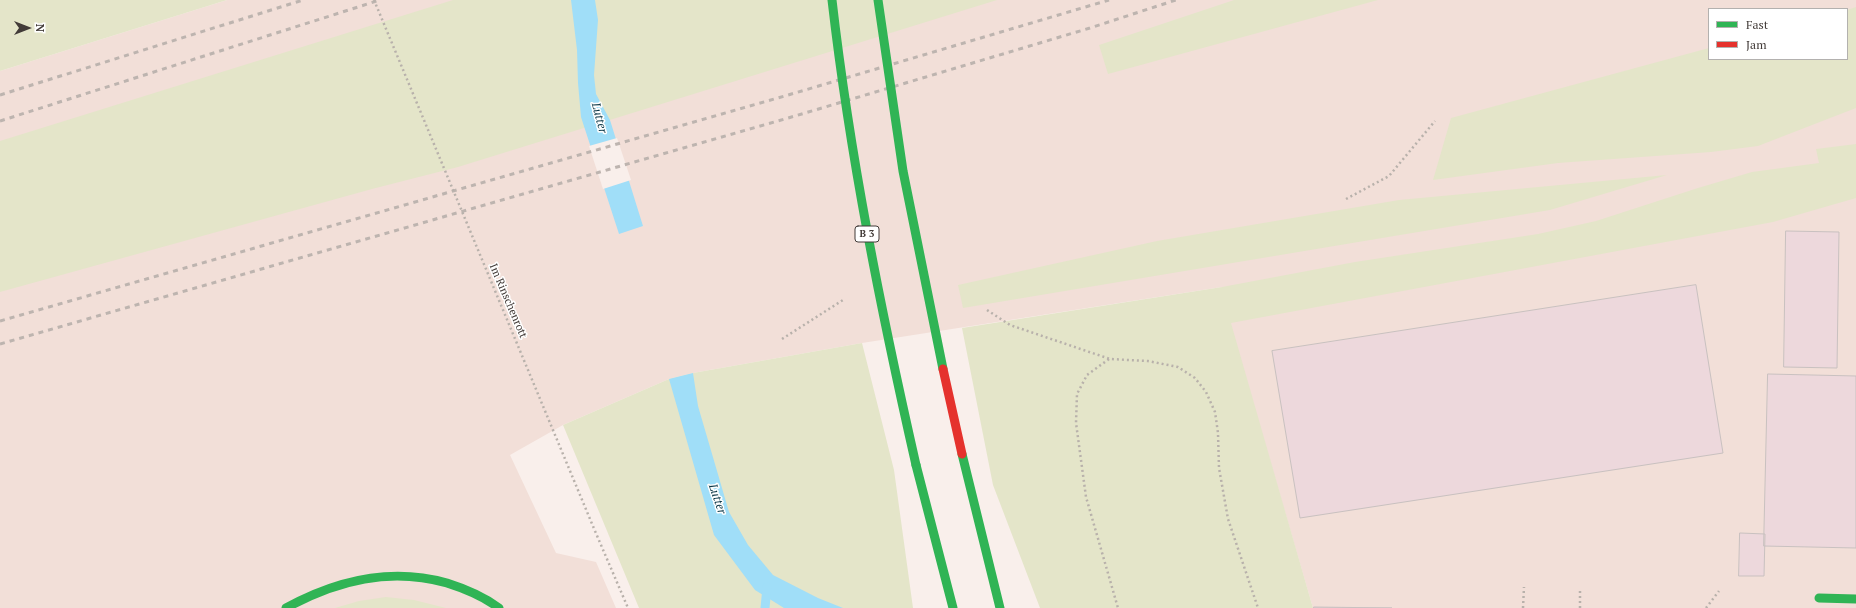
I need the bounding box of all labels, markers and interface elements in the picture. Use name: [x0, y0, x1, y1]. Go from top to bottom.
north arrow: [8, 8, 48, 48]
legend: [1708, 8, 1848, 60]
text: Fast: [1746, 17, 1768, 32]
text: N: [33, 24, 47, 32]
text: Jam: [1746, 37, 1767, 52]
water label: Lutter: [588, 101, 610, 135]
road number: B 3: [855, 226, 879, 242]
street label: Im Rinschenrott: [486, 262, 530, 340]
water label: Lutter: [705, 482, 729, 516]

